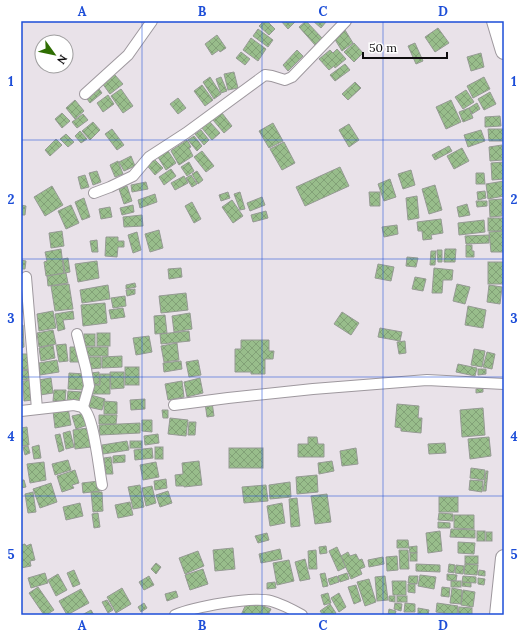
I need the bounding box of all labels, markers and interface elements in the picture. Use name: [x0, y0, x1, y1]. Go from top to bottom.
text: A: [78, 3, 87, 20]
text: B: [198, 3, 207, 20]
text: C: [319, 3, 328, 20]
text: D: [438, 3, 448, 20]
north arrow: [34, 34, 74, 74]
scale bar: [363, 34, 447, 60]
text: 50 m: [369, 40, 397, 55]
text: N: [54, 52, 71, 67]
text: 1: [8, 73, 14, 90]
text: 1: [511, 73, 517, 90]
text: 2: [8, 191, 15, 208]
text: 2: [511, 191, 518, 208]
text: 3: [7, 310, 15, 327]
text: 3: [510, 310, 518, 327]
text: 4: [7, 428, 15, 445]
text: 4: [510, 428, 518, 445]
text: 5: [7, 546, 15, 563]
text: 5: [510, 546, 518, 563]
text: A: [78, 617, 87, 634]
text: B: [198, 617, 207, 634]
text: C: [319, 617, 328, 634]
text: D: [438, 617, 448, 634]

